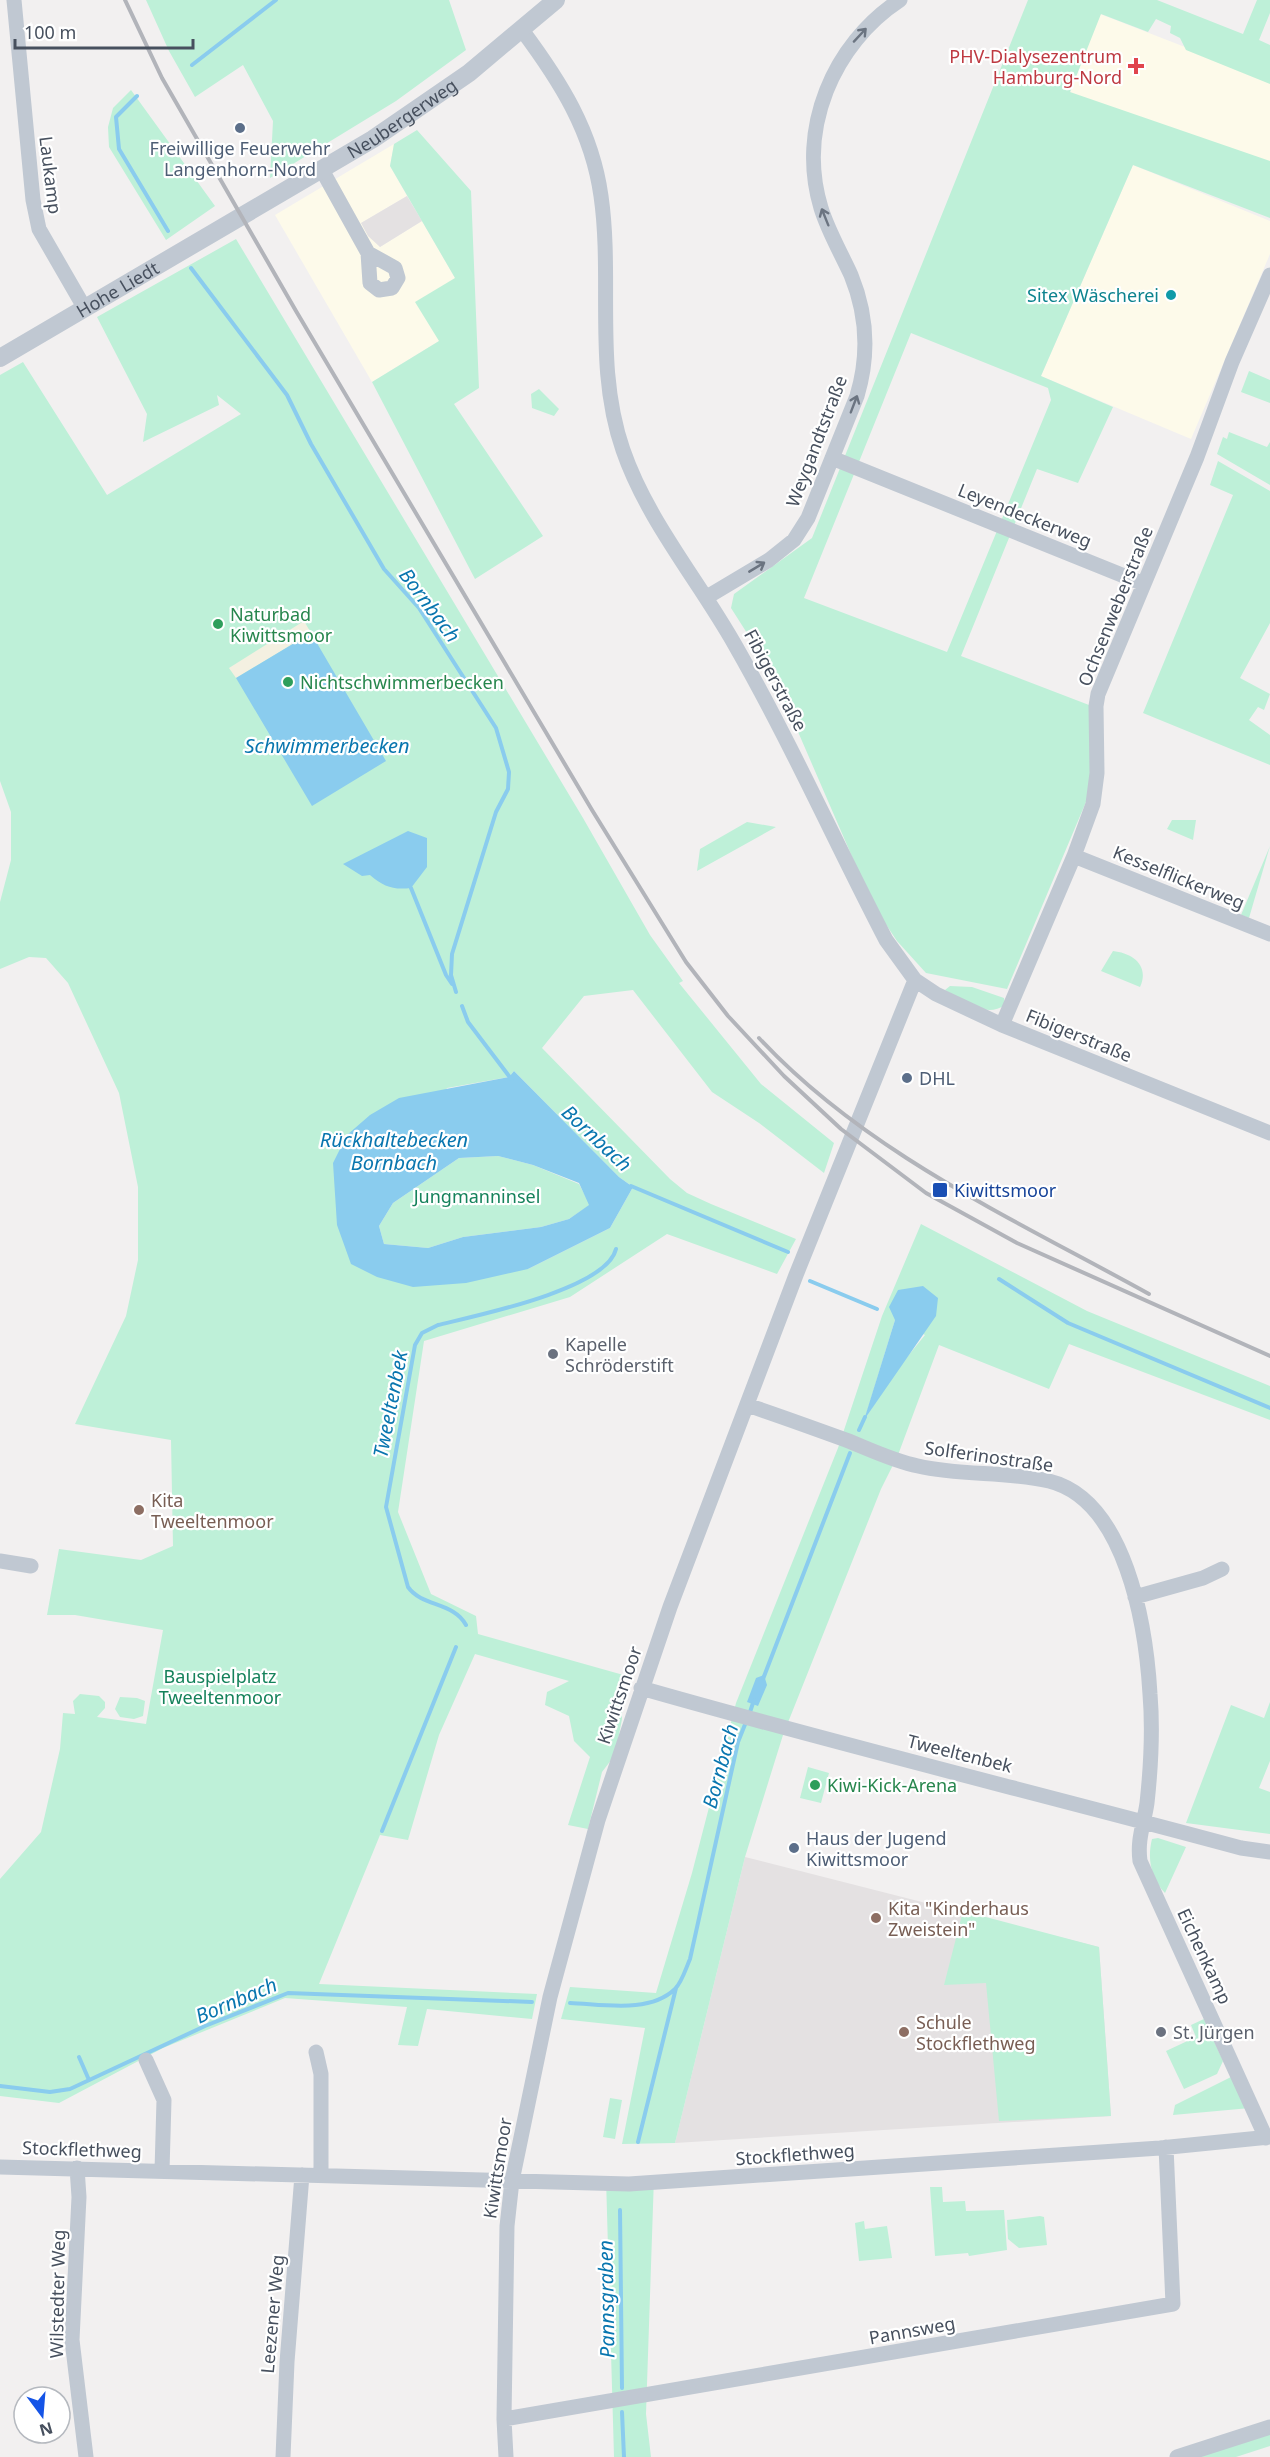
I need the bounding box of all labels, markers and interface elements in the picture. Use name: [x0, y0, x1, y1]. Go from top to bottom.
scale bar: [15, 12, 194, 50]
text: 100 m: [24, 20, 76, 44]
one-way arrow: [853, 28, 867, 43]
place label: PHV-Dialysezentrum Hamburg-Nord: [949, 44, 1122, 89]
marker: PHV-Dialysezentrum Hamburg-Nord: [1127, 57, 1145, 75]
street label: Neubergerweg: [343, 73, 462, 164]
marker: Freiwillige Feuerwehr Langenhorn-Nord: [233, 121, 247, 135]
street label: Laukamp: [34, 135, 68, 215]
place label: Freiwillige Feuerwehr Langenhorn-Nord: [150, 136, 331, 181]
one-way arrow: [819, 209, 830, 227]
street label: Hohe Liedt: [72, 255, 163, 323]
place label: Sitex Wäscherei: [1027, 283, 1159, 307]
marker: Sitex Wäscherei: [1164, 288, 1178, 302]
street label: Weygandtstraße: [780, 372, 852, 510]
one-way arrow: [849, 395, 860, 413]
street label: Leyendeckerweg: [955, 477, 1095, 553]
street label: Ochsenweberstraße: [1072, 522, 1158, 690]
one-way arrow: [748, 561, 765, 573]
water label: Bornbach: [393, 562, 467, 648]
place label: Naturbad Kiwittsmoor: [230, 602, 333, 647]
marker: Naturbad Kiwittsmoor: [211, 617, 225, 631]
street label: Fibigerstraße: [739, 625, 813, 735]
place label: Nichtschwimmerbecken: [300, 670, 504, 694]
marker: Nichtschwimmerbecken: [281, 675, 295, 689]
water label: Schwimmerbecken: [245, 732, 409, 759]
street label: Kesselflickerweg: [1110, 840, 1248, 914]
street label: Fibigerstraße: [1023, 1003, 1135, 1067]
place label: DHL: [919, 1066, 955, 1090]
marker: DHL: [900, 1071, 914, 1085]
water label: Bornbach: [556, 1099, 638, 1177]
water label: Rückhaltebecken Bornbach: [320, 1126, 468, 1176]
place label: Kiwittsmoor: [954, 1178, 1057, 1202]
marker: Kiwittsmoor: [931, 1181, 949, 1199]
park label: Jungmanninsel: [412, 1184, 540, 1208]
place label: Kapelle Schröderstift: [565, 1332, 674, 1377]
water label: Tweeltenbek: [366, 1347, 414, 1460]
marker: Kapelle Schröderstift: [546, 1347, 560, 1361]
street label: Solferinostraße: [923, 1435, 1055, 1477]
place label: Kita Tweeltenmoor: [151, 1488, 274, 1533]
marker: Kita Tweeltenmoor: [132, 1503, 146, 1517]
street label: Kiwittsmoor: [591, 1642, 647, 1747]
park label: Bauspielplatz Tweeltenmoor: [159, 1664, 282, 1709]
water label: Bornbach: [696, 1721, 744, 1811]
street label: Tweeltenbek: [905, 1728, 1015, 1778]
place label: Kiwi-Kick-Arena: [827, 1773, 957, 1797]
marker: Kiwi-Kick-Arena: [808, 1778, 822, 1792]
place label: Haus der Jugend Kiwittsmoor: [806, 1826, 947, 1871]
marker: Haus der Jugend Kiwittsmoor: [787, 1841, 801, 1855]
place label: Kita "Kinderhaus Zweistein": [888, 1896, 1029, 1941]
street label: Eichenkamp: [1172, 1904, 1238, 2008]
marker: Kita "Kinderhaus Zweistein": [869, 1911, 883, 1925]
water label: Bornbach: [191, 1971, 281, 2029]
place label: Schule Stockflethweg: [916, 2010, 1036, 2055]
place label: St. Jürgen: [1173, 2020, 1255, 2044]
marker: Schule Stockflethweg: [897, 2025, 911, 2039]
marker: St. Jürgen: [1154, 2025, 1168, 2039]
street label: Kiwittsmoor: [477, 2115, 517, 2220]
street label: Stockflethweg: [22, 2135, 142, 2163]
street label: Stockflethweg: [735, 2138, 855, 2170]
street label: Wilstedter Weg: [44, 2229, 70, 2359]
water label: Pannsgraben: [591, 2240, 621, 2358]
street label: Leezener Weg: [255, 2254, 289, 2374]
street label: Pannsweg: [867, 2311, 957, 2349]
north arrow: [12, 2385, 72, 2445]
text: N: [37, 2417, 55, 2442]

